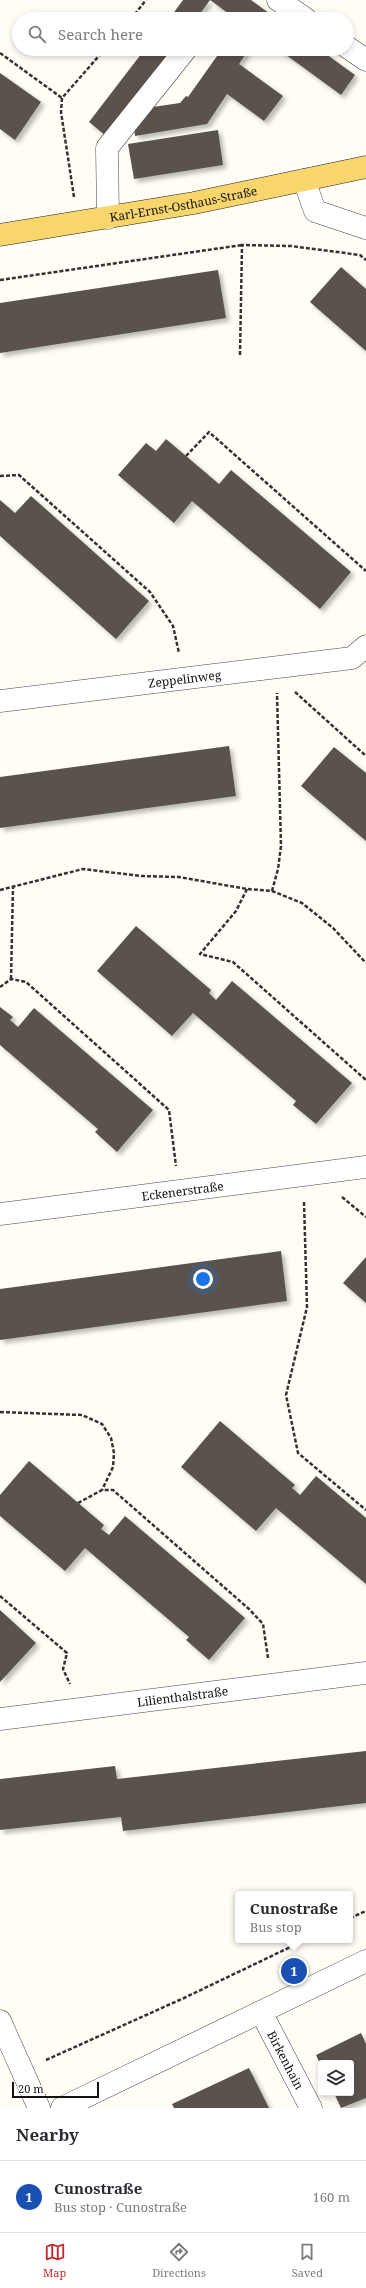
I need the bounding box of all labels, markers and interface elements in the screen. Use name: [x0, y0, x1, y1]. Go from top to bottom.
search box: [12, 12, 354, 56]
icon: search: [26, 23, 48, 45]
text: Search here: [58, 24, 143, 44]
street label: Karl-Ernst-Osthaus-Straße: [108, 182, 258, 225]
street label: Zeppelinweg: [147, 666, 223, 691]
street label: Eckenerstraße: [141, 1177, 224, 1204]
your location: [193, 1269, 213, 1289]
street label: Lilienthalstraße: [136, 1682, 229, 1710]
popup: [235, 1891, 353, 1943]
text: Cunostraße: [250, 1898, 338, 1918]
text: Bus stop: [250, 1918, 302, 1936]
pin: 1: [281, 1956, 307, 1986]
street label: Birkenhain: [264, 2027, 308, 2093]
map controls: [318, 2060, 354, 2096]
button: layers: [318, 2060, 354, 2096]
scale bar: [12, 2080, 99, 2099]
text: 20 m: [18, 2081, 44, 2096]
text: Nearby: [16, 2123, 79, 2146]
text: Cunostraße: [54, 2178, 142, 2198]
text: 1: [25, 2188, 33, 2206]
text: 160 m: [313, 2188, 350, 2206]
text: Bus stop · Cunostraße: [54, 2198, 187, 2216]
tab: Map: [43, 2241, 66, 2280]
tab: Directions: [152, 2241, 206, 2280]
tab: Saved: [292, 2241, 323, 2280]

